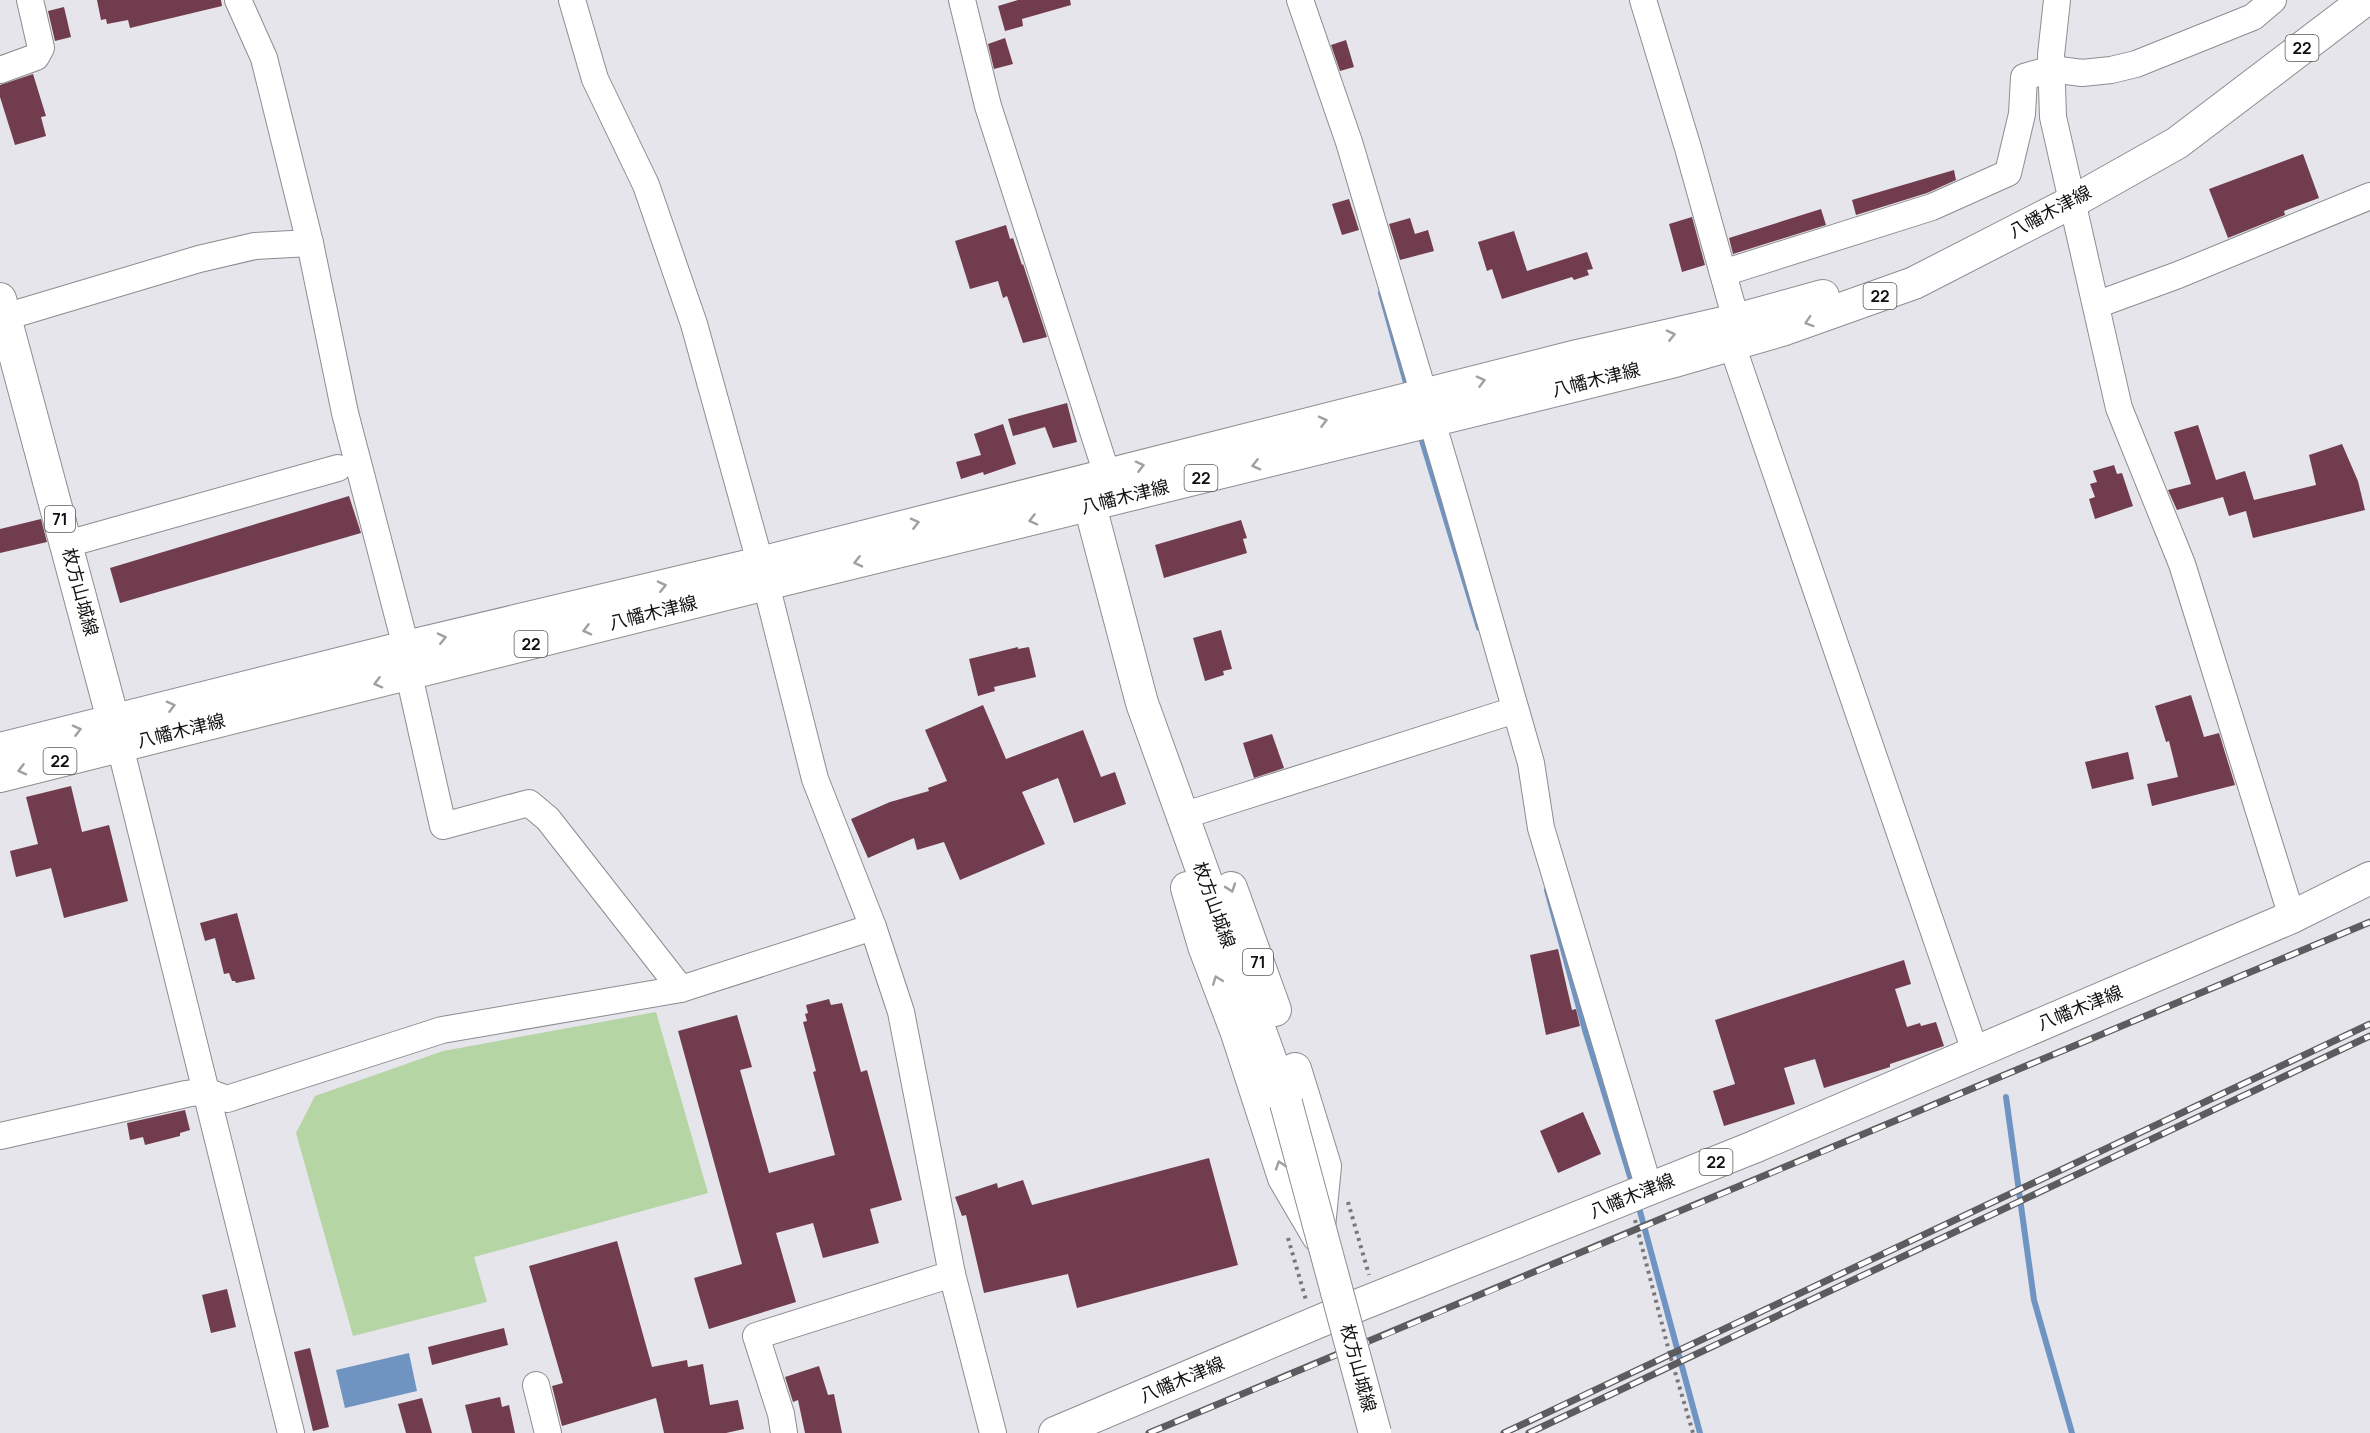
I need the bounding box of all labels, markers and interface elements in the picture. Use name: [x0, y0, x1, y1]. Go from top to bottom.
road number: 22: [2286, 35, 2318, 61]
street label: 八幡木津線: [2004, 179, 2095, 243]
road number: 22: [1864, 283, 1896, 309]
one-way arrow: [1804, 314, 1815, 327]
one-way arrow: [1665, 330, 1675, 343]
street label: 八幡木津線: [1549, 356, 1642, 402]
one-way arrow: [1475, 376, 1486, 388]
one-way arrow: [1317, 416, 1328, 428]
one-way arrow: [1251, 457, 1261, 470]
one-way arrow: [1135, 461, 1145, 474]
road number: 22: [1184, 465, 1218, 491]
street label: 八幡木津線: [1078, 473, 1171, 519]
road number: 71: [45, 506, 75, 532]
one-way arrow: [1029, 512, 1039, 525]
one-way arrow: [910, 518, 920, 531]
street label: 枚方山城線: [58, 545, 104, 638]
one-way arrow: [853, 555, 863, 568]
one-way arrow: [657, 580, 667, 593]
street label: 八幡木津線: [606, 589, 699, 635]
one-way arrow: [583, 622, 593, 635]
road number: 22: [514, 631, 548, 657]
one-way arrow: [436, 633, 446, 646]
one-way arrow: [373, 675, 383, 688]
one-way arrow: [166, 701, 176, 714]
street label: 八幡木津線: [134, 707, 227, 753]
one-way arrow: [72, 724, 82, 737]
road number: 22: [44, 748, 76, 774]
one-way arrow: [18, 763, 28, 776]
street label: 枚方山城線: [1188, 858, 1242, 951]
one-way arrow: [1224, 882, 1236, 893]
road number: 71: [1243, 949, 1273, 975]
one-way arrow: [1212, 976, 1224, 987]
street label: 八幡木津線: [2033, 979, 2126, 1035]
road number: 22: [1700, 1149, 1732, 1175]
one-way arrow: [1275, 1160, 1287, 1171]
street label: 八幡木津線: [1585, 1167, 1678, 1223]
street label: 枚方山城線: [1336, 1321, 1382, 1414]
street label: 八幡木津線: [1135, 1350, 1228, 1408]

